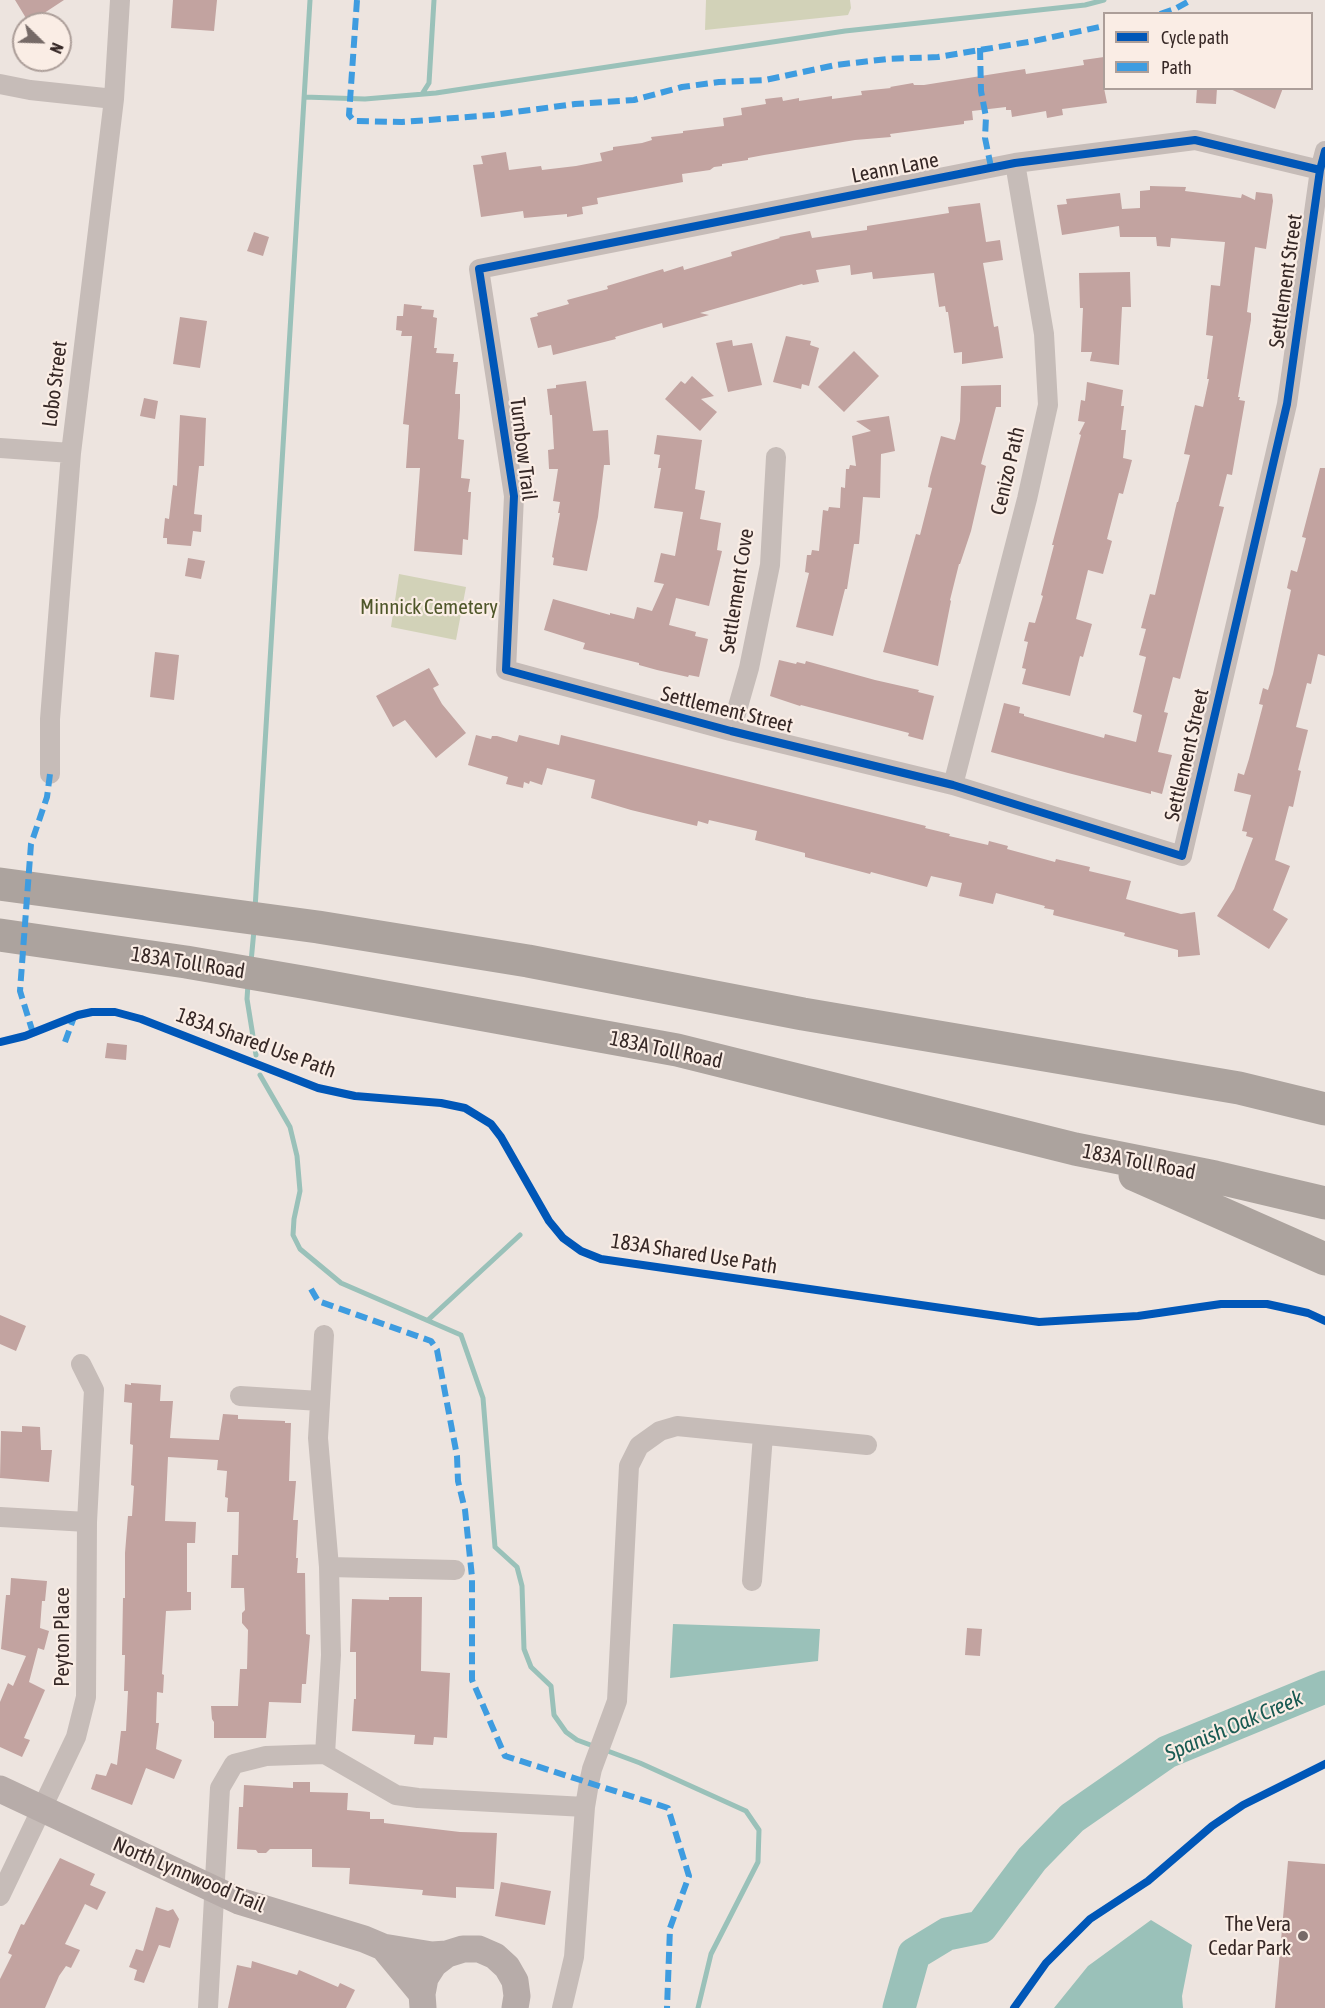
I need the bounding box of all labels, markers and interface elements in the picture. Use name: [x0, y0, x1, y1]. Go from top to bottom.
north arrow: [12, 12, 72, 72]
legend: [1103, 12, 1313, 90]
text: Cycle path: [1161, 27, 1229, 48]
text: N: [47, 40, 67, 56]
text: Path: [1161, 57, 1192, 78]
street label: Leann Lane: [849, 147, 941, 189]
street label: Settlement Street: [1264, 212, 1308, 350]
street label: Lobo Street: [37, 339, 73, 429]
street label: Turnbow Trail: [504, 396, 542, 502]
street label: Cenizo Path: [986, 424, 1030, 518]
street label: Settlement Cove: [715, 527, 759, 655]
park label: Minnick Cemetery: [360, 594, 498, 620]
street label: Settlement Street: [658, 681, 796, 739]
street label: Settlement Street: [1160, 686, 1214, 824]
street label: 183A Toll Road: [129, 942, 247, 984]
street label: 183A Shared Use Path: [173, 1002, 339, 1084]
street label: 183A Toll Road: [607, 1026, 725, 1074]
street label: 183A Toll Road: [1080, 1139, 1198, 1185]
street label: 183A Shared Use Path: [609, 1228, 779, 1280]
street label: Peyton Place: [49, 1587, 75, 1687]
water label: Spanish Oak Creek: [1161, 1685, 1307, 1767]
street label: North Lynnwood Trail: [109, 1832, 269, 1918]
place label: The Vera Cedar Park: [1208, 1911, 1291, 1961]
marker: The Vera Cedar Park: [1296, 1929, 1310, 1943]

